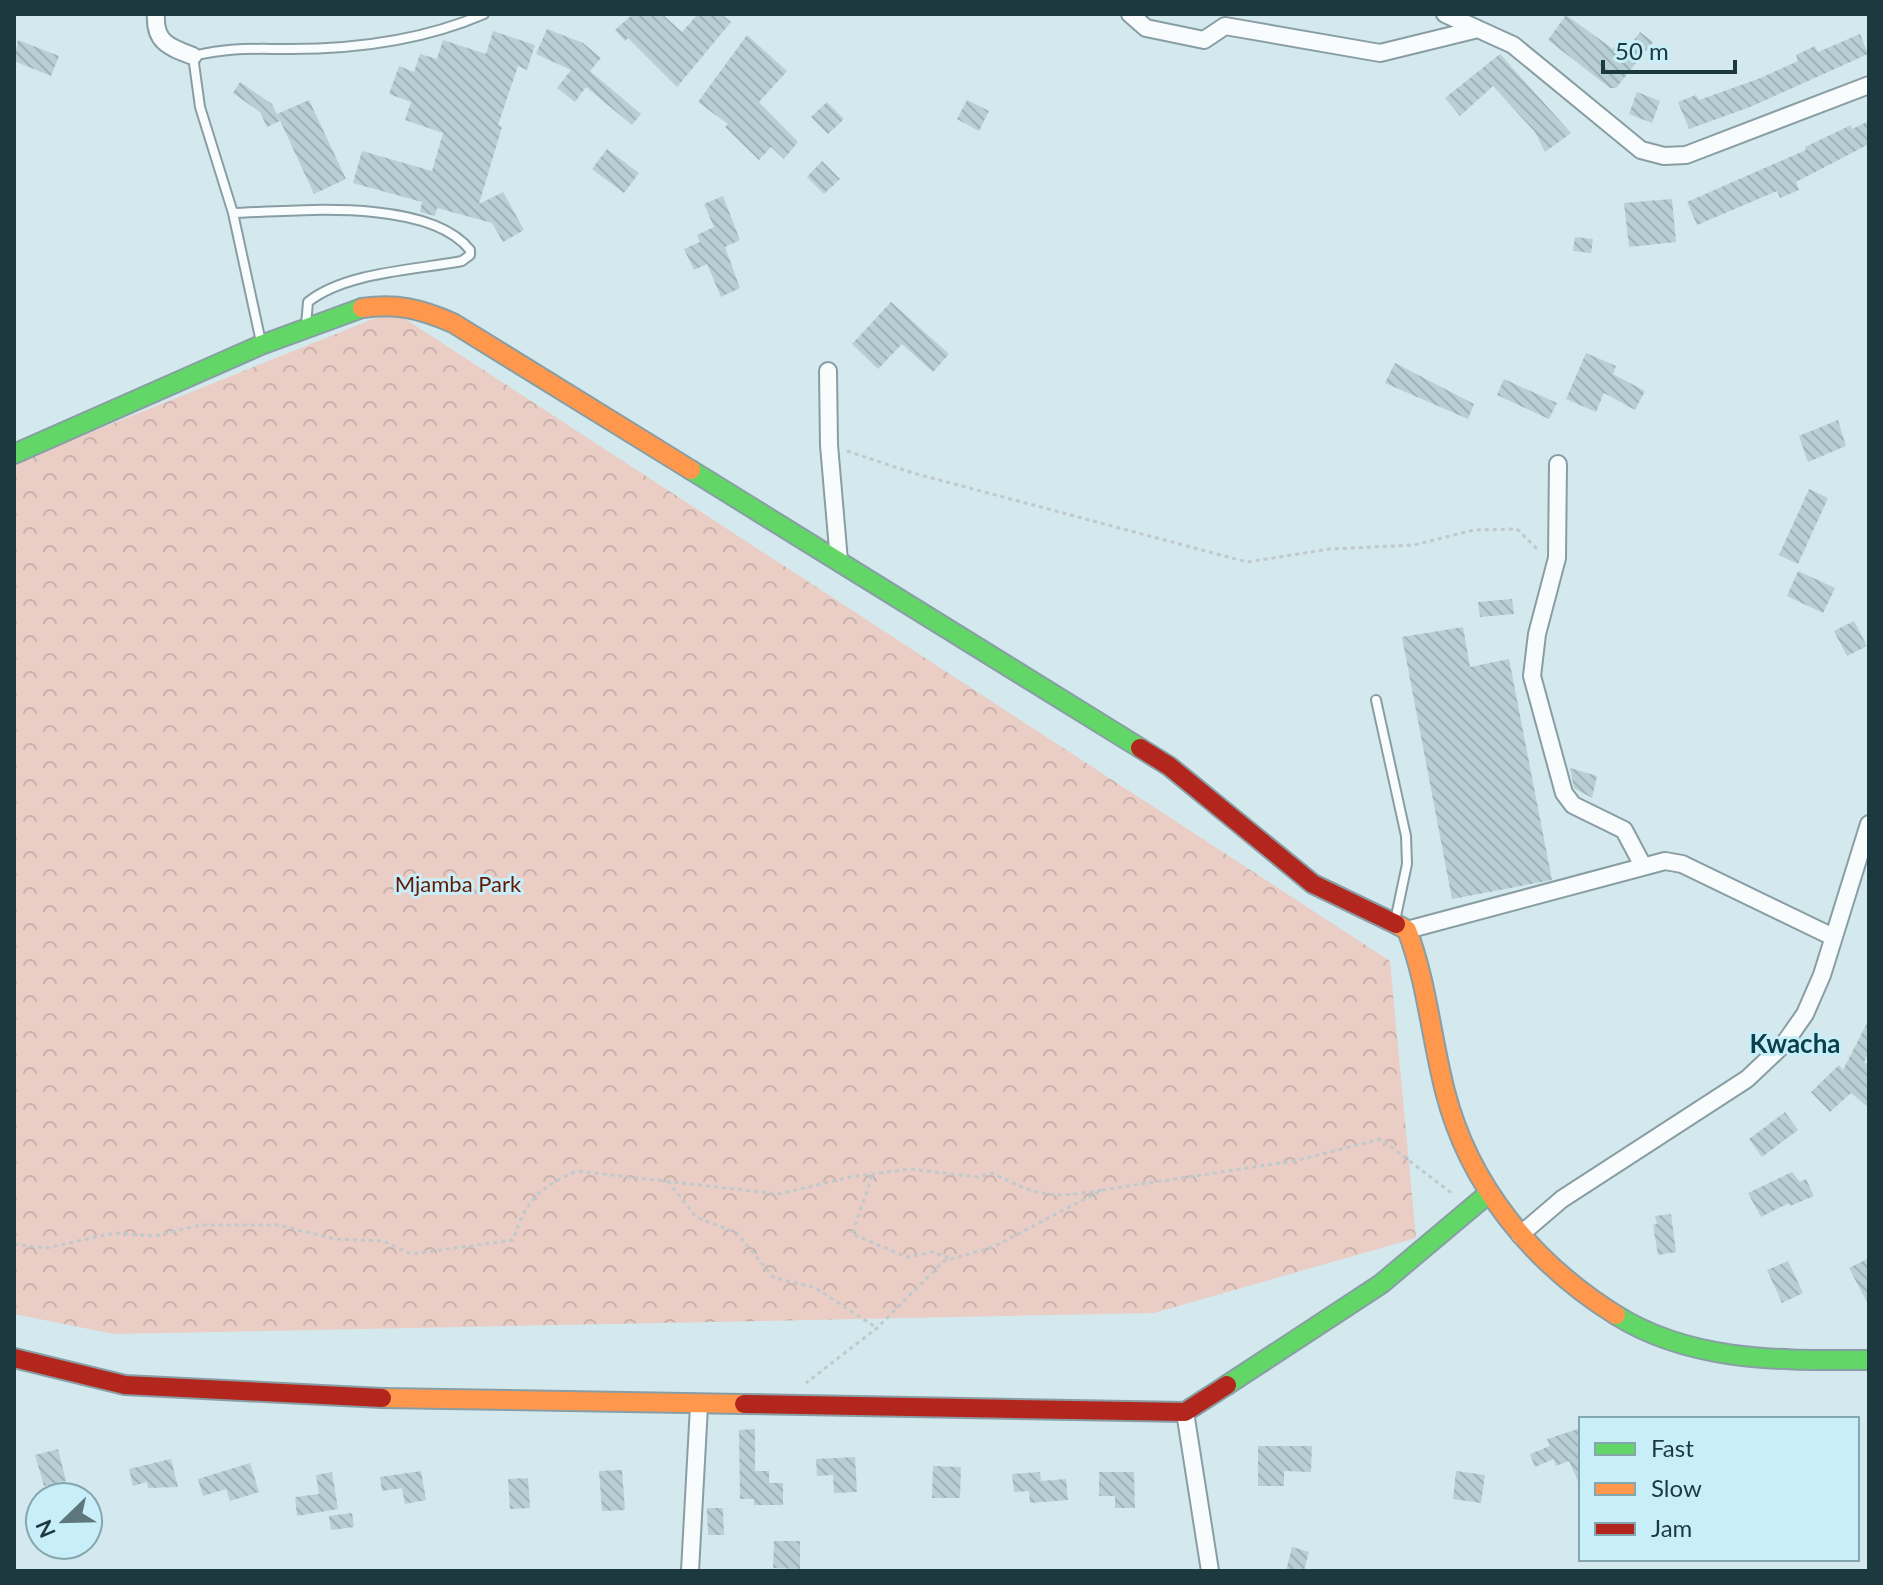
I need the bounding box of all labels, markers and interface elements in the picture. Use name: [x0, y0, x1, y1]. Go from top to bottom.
scale bar: [1603, 24, 1735, 74]
text: 50 m: [1615, 36, 1669, 65]
park label: Mjamba Park: [395, 870, 522, 897]
district label: Kwacha: [1749, 1027, 1841, 1059]
legend: [1579, 1417, 1859, 1561]
text: Fast: [1651, 1433, 1694, 1462]
text: Slow: [1651, 1473, 1702, 1502]
north arrow: [24, 1481, 104, 1561]
text: Jam: [1651, 1513, 1692, 1542]
text: N: [29, 1516, 61, 1542]

